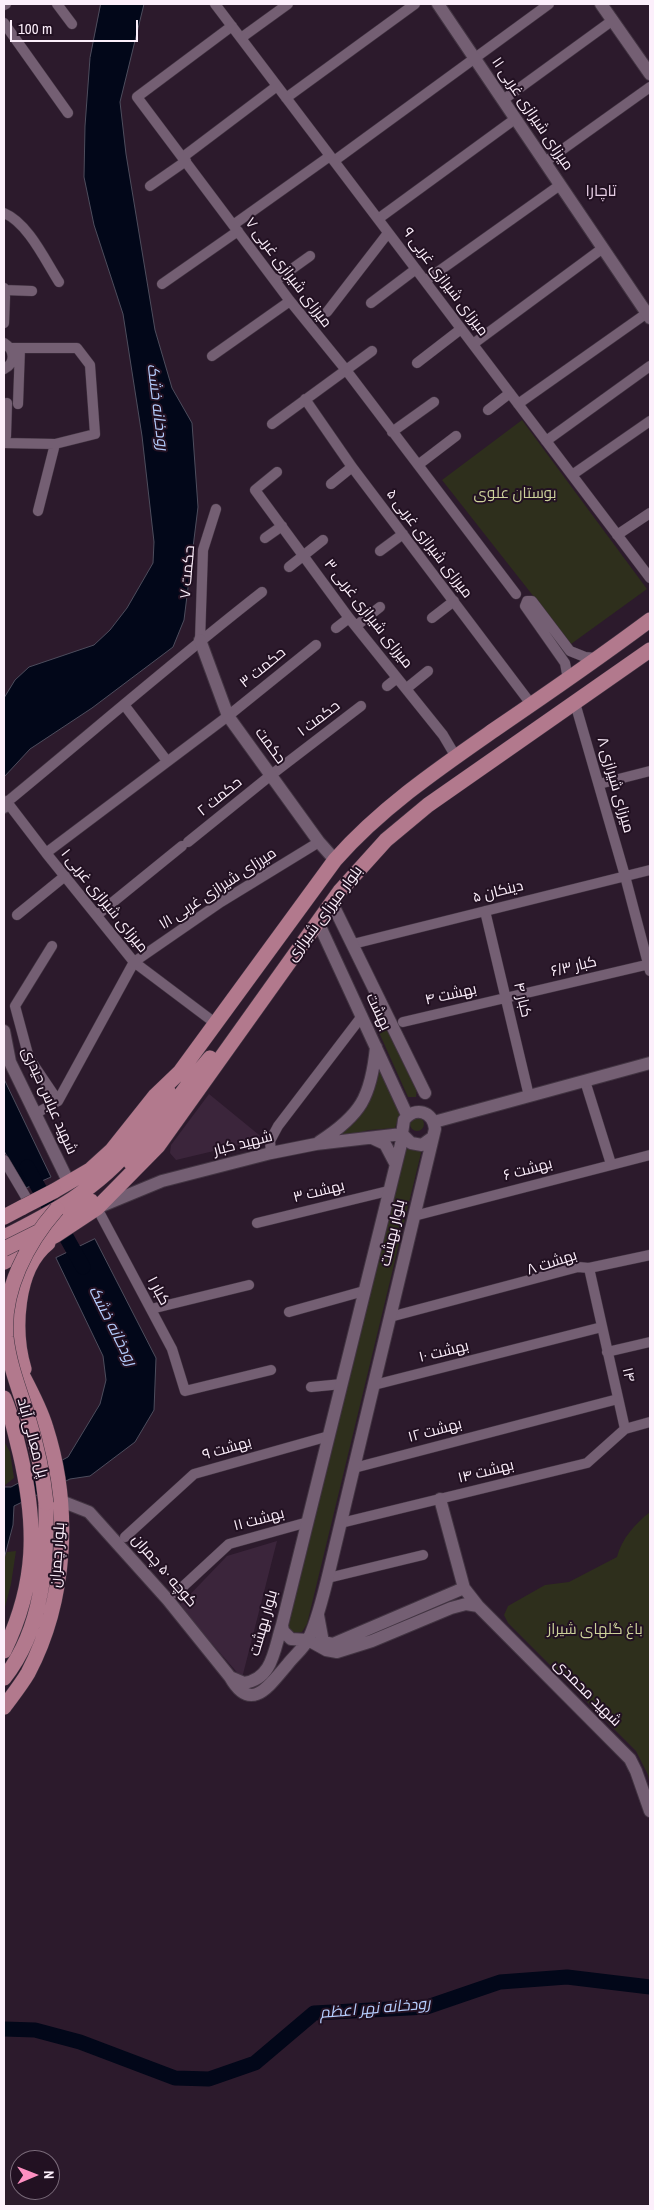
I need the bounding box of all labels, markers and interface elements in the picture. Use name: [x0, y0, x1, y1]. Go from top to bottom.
scale bar: [12, 10, 140, 42]
text: 100 m: [18, 18, 52, 39]
street label: میرزای شیرازی غربی ۱۱: [487, 54, 577, 174]
district label: تاچارا: [585, 182, 617, 202]
street label: ۷ میرزای شیرازی غربی: [241, 214, 335, 332]
street label: میرزای شیرازی غربی ۹: [398, 224, 492, 340]
water label: رودخانه خشک: [142, 363, 172, 451]
park label: بوستان علوی: [474, 485, 556, 503]
street label: ۵ میرزای شیرازی غربی: [382, 486, 476, 602]
street label: ۷ حکمت: [177, 545, 199, 599]
street label: ۳ میرزای شیرازی غربی: [320, 556, 416, 672]
street label: ۳ حکمت: [236, 644, 290, 692]
street label: ۱ حکمت: [294, 697, 344, 741]
street label: حکمت: [251, 724, 289, 768]
street label: ۸ میرزای شیرازی: [593, 735, 637, 835]
street label: ۲ حکمت: [194, 774, 246, 820]
street label: ۱/۱ میرزای شیرازی غربی: [156, 844, 280, 934]
street label: ۱ میرزای شیرازی غربی: [57, 846, 151, 956]
street label: بلوار میرزای شیرازی: [283, 863, 367, 965]
street label: ۵ دینکان: [471, 877, 525, 907]
street label: ۶/۳ کبار: [549, 953, 599, 981]
street label: ۴ بهشت: [423, 980, 479, 1010]
street label: ۴ کبار: [509, 981, 535, 1019]
street label: بهشت: [362, 990, 394, 1034]
street label: شهید عباس حیدری: [17, 1045, 81, 1157]
street label: شهید کبار: [212, 1128, 274, 1160]
street label: ۶ بهشت: [502, 1155, 554, 1185]
street label: ۳ بهشت: [291, 1177, 347, 1207]
street label: بلوار بهشت: [377, 1198, 409, 1268]
street label: ۸ بهشت: [525, 1246, 579, 1280]
street label: ۱ کبار: [143, 1273, 173, 1309]
water label: رودخانه خشک: [84, 1283, 140, 1369]
street label: ۱۰ بهشت: [417, 1337, 471, 1367]
street label: ۱۴: [618, 1366, 638, 1384]
street label: پل معالی آباد: [13, 1396, 51, 1480]
street label: ۱۲ بهشت: [406, 1415, 464, 1447]
street label: ۹ بهشت: [200, 1433, 254, 1465]
street label: ۱۴ بهشت: [456, 1456, 516, 1488]
street label: ۱۱ بهشت: [232, 1505, 286, 1535]
street label: بلوار چمران: [47, 1522, 69, 1588]
street label: کوچه ۵۰ چمران: [127, 1531, 201, 1611]
street label: بلوار بهشت: [246, 1588, 282, 1658]
park label: باغ گلهای شیراز: [547, 1621, 643, 1639]
street label: شهید محمدی: [549, 1655, 625, 1731]
water label: رودخانه نهر اعظم: [319, 1995, 431, 2023]
north arrow: [10, 2150, 60, 2200]
text: N: [40, 2170, 58, 2179]

